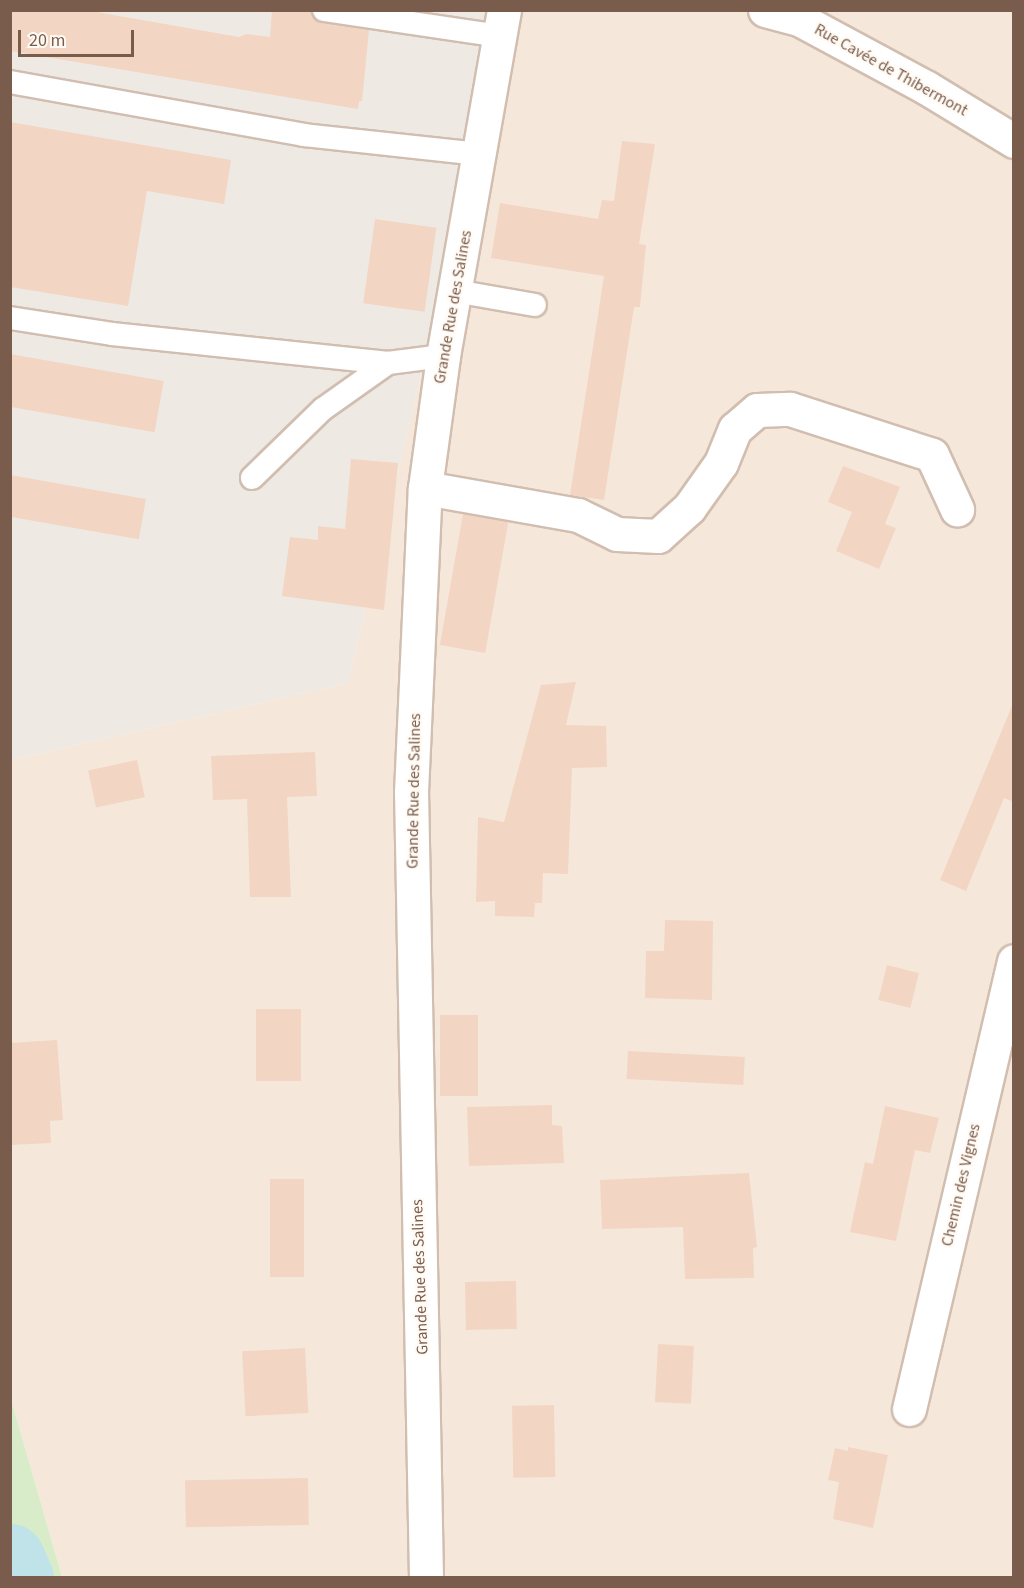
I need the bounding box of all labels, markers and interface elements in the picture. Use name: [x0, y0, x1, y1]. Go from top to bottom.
scale bar: [21, 18, 136, 56]
street label: Rue Cavée de Thibermont: [811, 20, 971, 120]
text: 20 m: [29, 28, 65, 53]
street label: Grande Rue des Salines: [430, 229, 476, 385]
street label: Grande Rue des Salines: [403, 713, 425, 869]
street label: Chemin des Vignes: [938, 1122, 984, 1248]
street label: Grande Rue des Salines: [408, 1199, 432, 1355]

